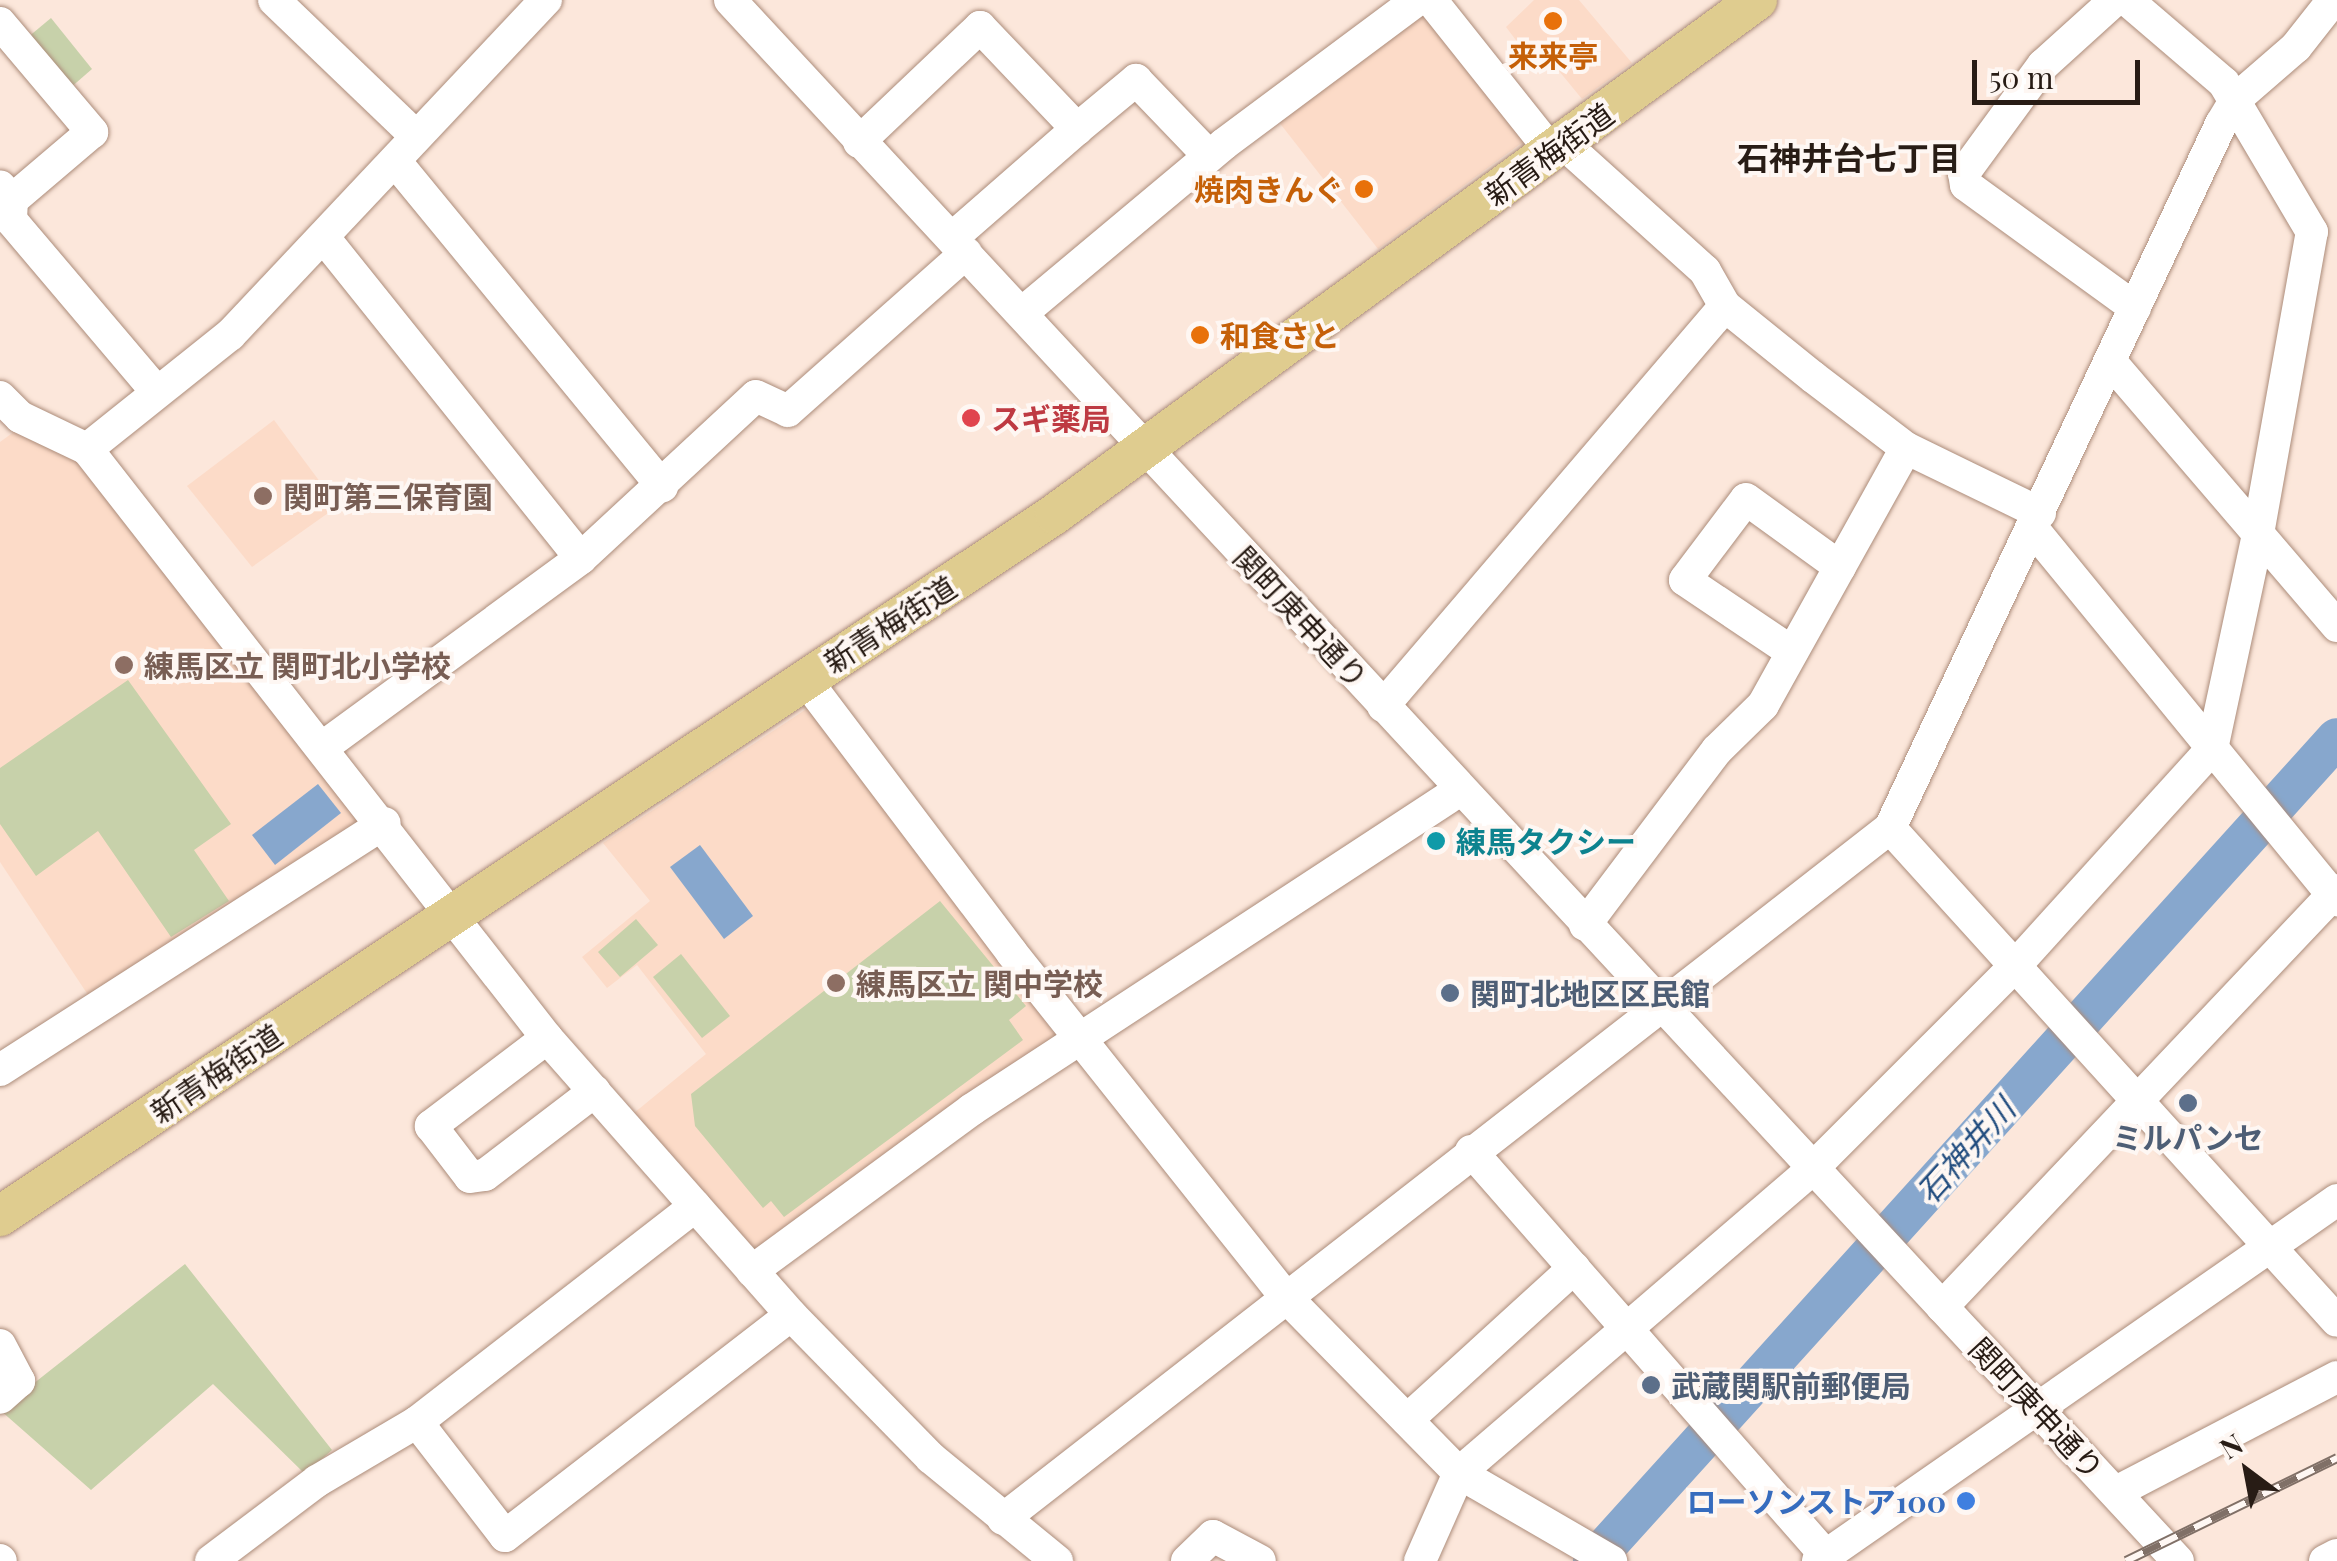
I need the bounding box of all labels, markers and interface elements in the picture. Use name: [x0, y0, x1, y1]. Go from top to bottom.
marker: 来来亭: [1542, 10, 1564, 32]
place label: 来来亭: [1508, 37, 1598, 73]
scale bar: [1977, 40, 2144, 102]
text: 50 m: [1989, 57, 2054, 97]
street label: 新青梅街道: [1478, 95, 1620, 213]
district label: 石神井台七丁目: [1737, 138, 1961, 176]
place label: 焼肉きんぐ: [1194, 171, 1344, 207]
marker: 焼肉きんぐ: [1353, 178, 1375, 200]
place label: 和食さと: [1220, 317, 1340, 353]
marker: 和食さと: [1189, 324, 1211, 346]
place label: スギ薬局: [991, 400, 1111, 436]
marker: スギ薬局: [960, 407, 982, 429]
place label: 関町第三保育園: [283, 478, 493, 514]
marker: 関町第三保育園: [252, 485, 274, 507]
street label: 関町庚申通り: [1226, 539, 1376, 695]
street label: 新青梅街道: [817, 568, 963, 680]
place label: 練馬区立 関町北小学校: [144, 647, 451, 683]
marker: 練馬区立 関町北小学校: [113, 654, 135, 676]
place label: 練馬タクシー: [1456, 823, 1636, 859]
marker: 練馬タクシー: [1425, 830, 1447, 852]
place label: 練馬区立 関中学校: [856, 965, 1103, 1001]
marker: 練馬区立 関中学校: [825, 972, 847, 994]
place label: 関町北地区区民館: [1470, 975, 1710, 1011]
marker: 関町北地区区民館: [1439, 982, 1461, 1004]
street label: 新青梅街道: [144, 1016, 288, 1130]
water label: 石神井川: [1908, 1090, 2022, 1210]
marker: ミルパンセ: [2177, 1092, 2199, 1114]
place label: ミルパンセ: [2113, 1119, 2263, 1155]
street label: 関町庚申通り: [1962, 1330, 2112, 1486]
place label: 武蔵関駅前郵便局: [1671, 1367, 1911, 1403]
marker: 武蔵関駅前郵便局: [1640, 1374, 1662, 1396]
north arrow: [2197, 1421, 2297, 1521]
text: N: [2212, 1424, 2249, 1466]
place label: ローソンストア100: [1686, 1483, 1946, 1519]
marker: ローソンストア100: [1955, 1490, 1977, 1512]

